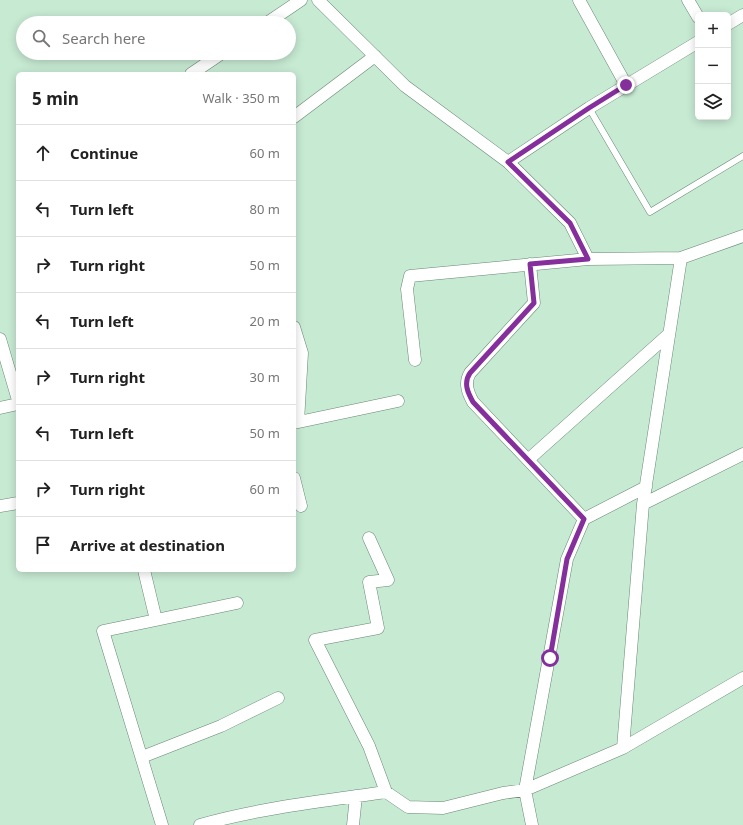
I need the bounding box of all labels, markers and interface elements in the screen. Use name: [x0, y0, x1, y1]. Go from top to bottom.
map controls: [695, 12, 731, 120]
button: +: [695, 12, 731, 48]
search box: [16, 16, 296, 60]
icon: search: [30, 27, 52, 49]
text: Search here: [62, 28, 145, 48]
button: −: [695, 48, 731, 84]
route end: [617, 76, 635, 94]
button: layers: [695, 84, 731, 120]
text: 5 min: [32, 87, 79, 110]
text: Walk · 350 m: [202, 89, 280, 107]
icon: ahead: [32, 142, 54, 164]
text: Continue: [70, 143, 138, 163]
text: 60 m: [250, 144, 280, 162]
icon: left: [32, 198, 54, 220]
text: Turn left: [70, 199, 134, 219]
text: 80 m: [250, 200, 280, 218]
icon: right: [32, 254, 54, 276]
text: Turn right: [70, 255, 145, 275]
text: 50 m: [250, 256, 280, 274]
icon: left: [32, 310, 54, 332]
text: Turn left: [70, 311, 134, 331]
text: 20 m: [250, 312, 280, 330]
icon: right: [32, 366, 54, 388]
text: Turn right: [70, 367, 145, 387]
text: 30 m: [250, 368, 280, 386]
icon: left: [32, 422, 54, 444]
text: Turn left: [70, 423, 134, 443]
text: 50 m: [250, 424, 280, 442]
icon: right: [32, 478, 54, 500]
text: Turn right: [70, 479, 145, 499]
text: 60 m: [250, 480, 280, 498]
icon: arrive: [32, 534, 54, 556]
text: Arrive at destination: [70, 535, 225, 555]
route start: [541, 649, 559, 667]

